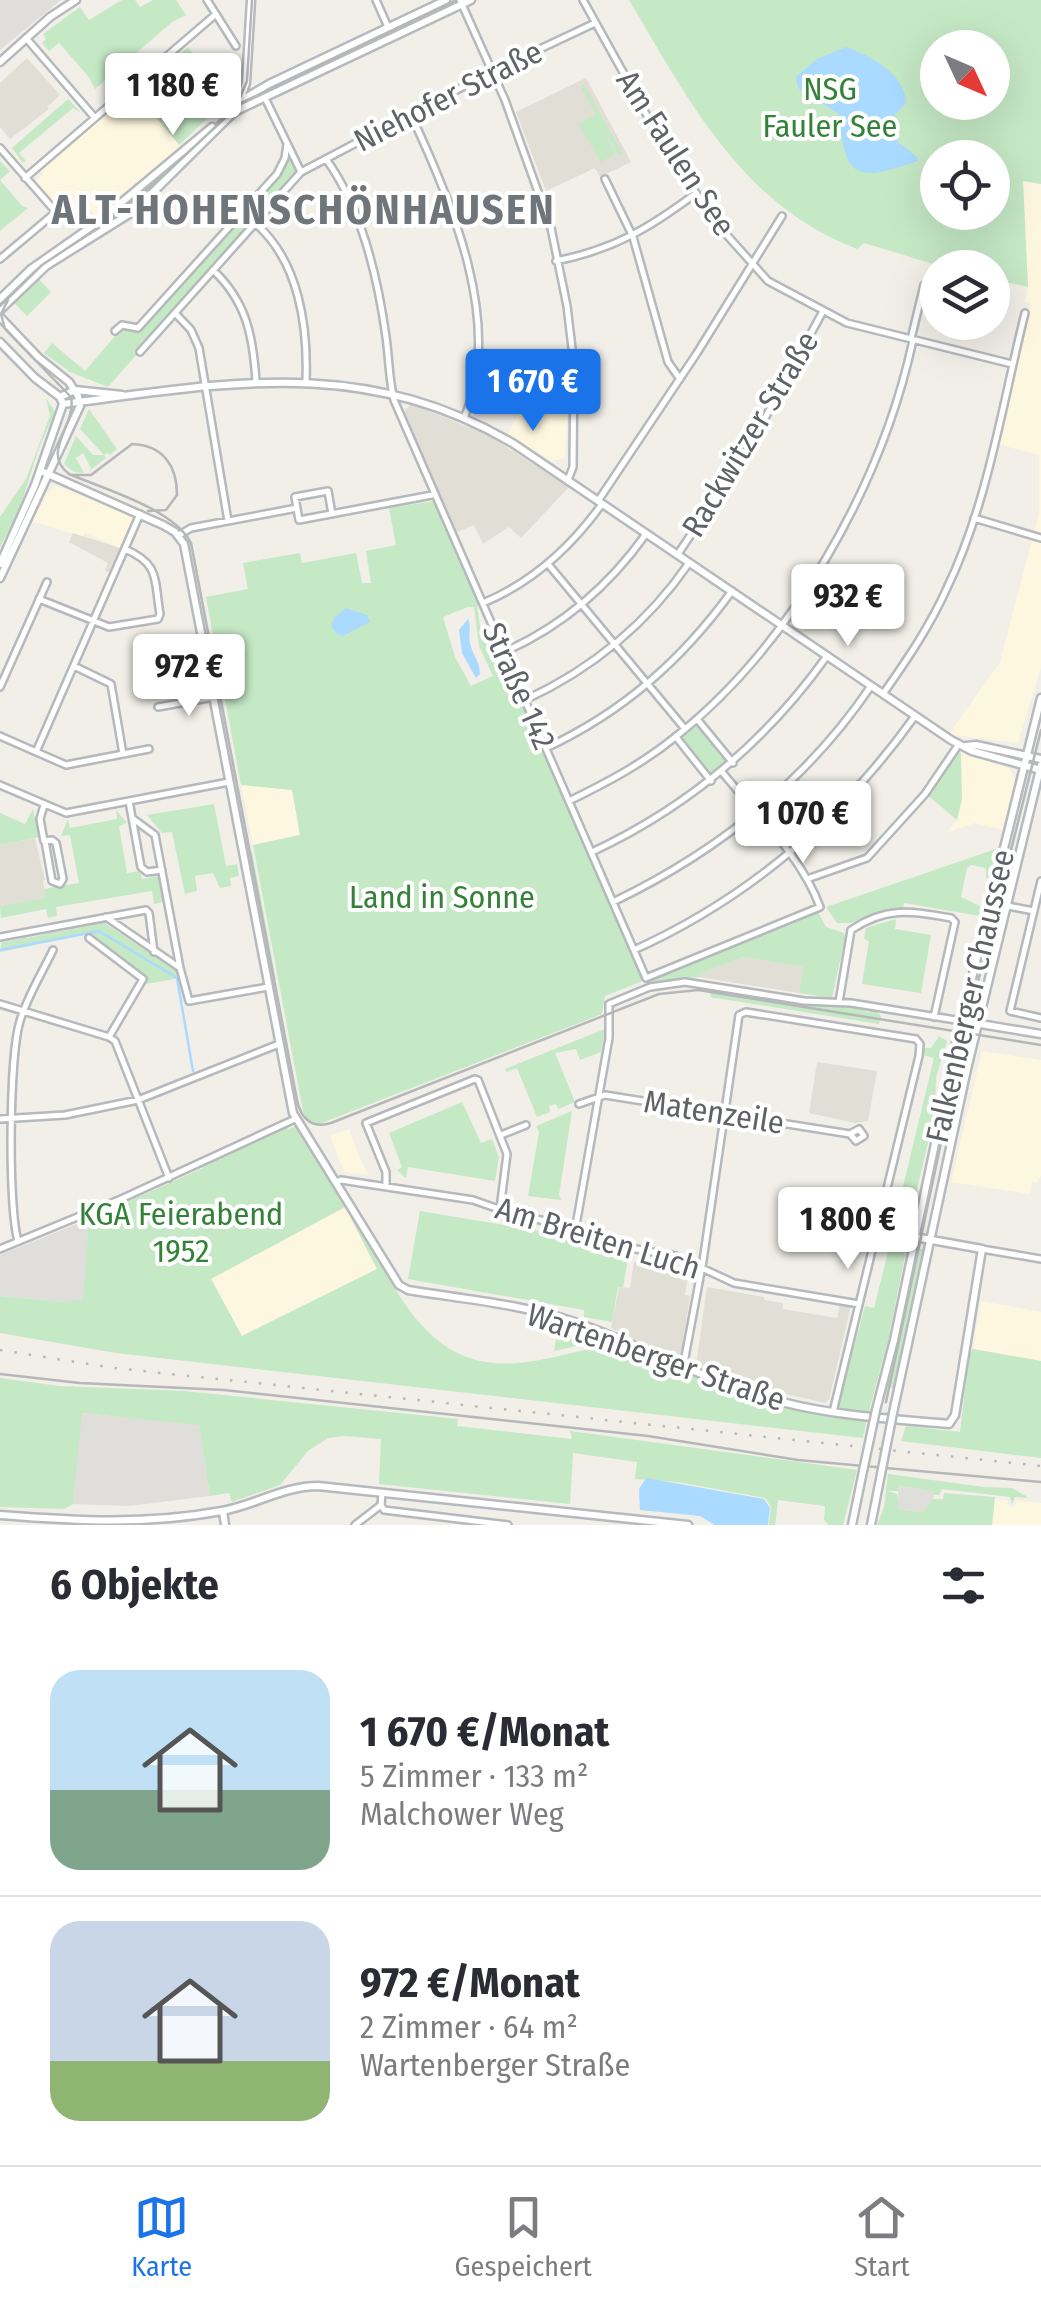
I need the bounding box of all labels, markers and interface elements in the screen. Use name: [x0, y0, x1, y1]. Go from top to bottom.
north arrow: [920, 30, 1010, 120]
map controls: [920, 30, 1010, 340]
street label: Niehofer Straße: [348, 32, 548, 160]
pin: 1 180 €: [81, 53, 265, 138]
street label: Am Faulen See: [608, 63, 744, 243]
text: 1 180 €: [127, 66, 219, 104]
park label: NSG Fauler See: [763, 70, 897, 145]
button: locate: [920, 140, 1010, 230]
district label: ALT-HOHENSCHÖNHAUSEN: [51, 185, 556, 235]
button: layers: [920, 250, 1010, 340]
street label: Rackwitzer Straße: [674, 324, 826, 544]
pin: 1 670 €: [441, 349, 625, 434]
text: 1 670 €: [488, 362, 578, 400]
pin: 932 €: [778, 564, 918, 649]
text: 932 €: [813, 577, 883, 615]
street label: Straße 142: [474, 617, 564, 755]
pin: 972 €: [119, 634, 259, 719]
text: 972 €: [155, 647, 223, 685]
pin: 1 070 €: [711, 781, 895, 866]
text: 1 070 €: [757, 794, 849, 832]
street label: Falkenberger Chaussee: [918, 846, 1022, 1146]
park label: Land in Sonne: [349, 878, 535, 916]
street label: Matenzeile: [641, 1082, 787, 1142]
pin: 1 800 €: [756, 1187, 940, 1272]
street label: Am Breiten Luch: [491, 1189, 705, 1287]
park label: KGA Feierabend 1952: [79, 1195, 283, 1270]
text: 1 800 €: [800, 1200, 896, 1238]
street label: Wartenberger Straße: [522, 1295, 790, 1419]
icon: filters: [936, 1558, 991, 1613]
text: 6 Objekte: [50, 1560, 219, 1610]
text: 1 670 €/Monat: [360, 1707, 609, 1757]
icon: home: [130, 1710, 250, 1830]
text: 5 Zimmer · 133 m²: [360, 1757, 588, 1795]
text: Malchower Weg: [360, 1795, 564, 1833]
text: 972 €/Monat: [360, 1958, 580, 2008]
icon: home: [130, 1961, 250, 2081]
text: 2 Zimmer · 64 m²: [360, 2008, 578, 2046]
text: Wartenberger Straße: [360, 2046, 630, 2084]
tab: Karte: [131, 2190, 192, 2283]
tab: Gespeichert: [455, 2190, 592, 2283]
tab: Start: [854, 2190, 910, 2283]

